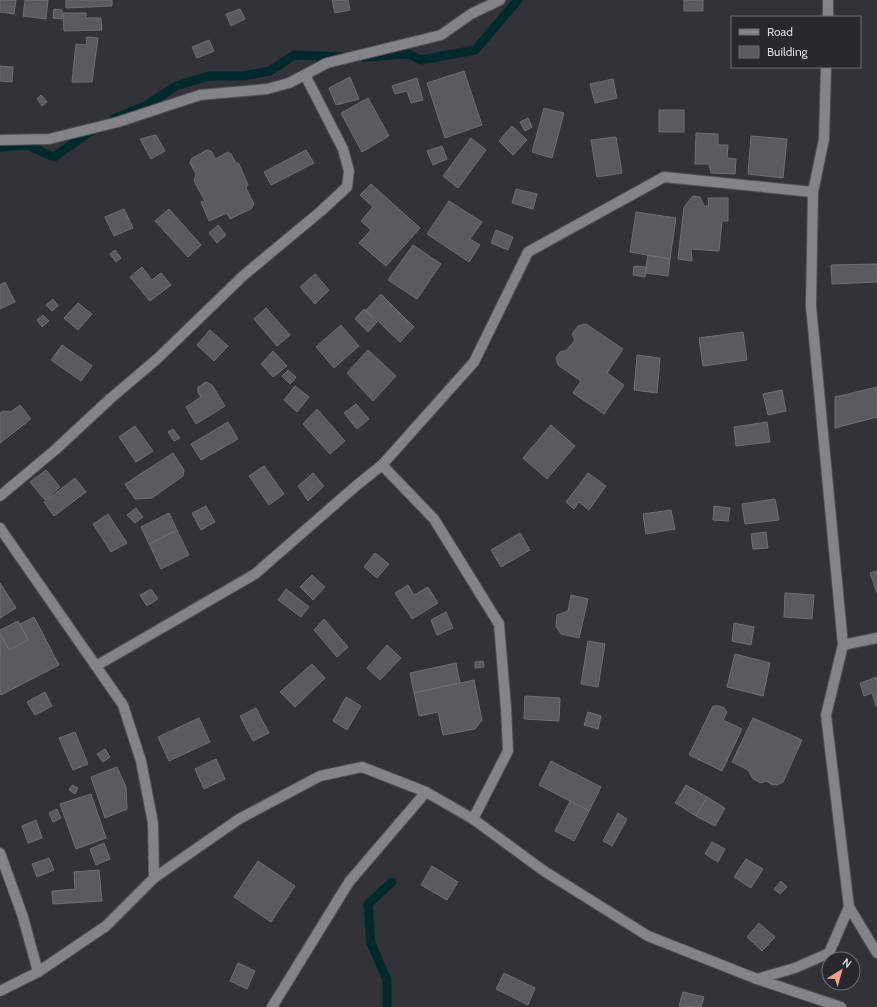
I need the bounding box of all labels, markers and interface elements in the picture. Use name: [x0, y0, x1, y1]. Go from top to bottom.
legend: [731, 16, 861, 68]
text: Road: [767, 24, 793, 39]
text: Building: [767, 44, 809, 59]
north arrow: [821, 951, 861, 991]
text: N: [840, 955, 854, 971]

